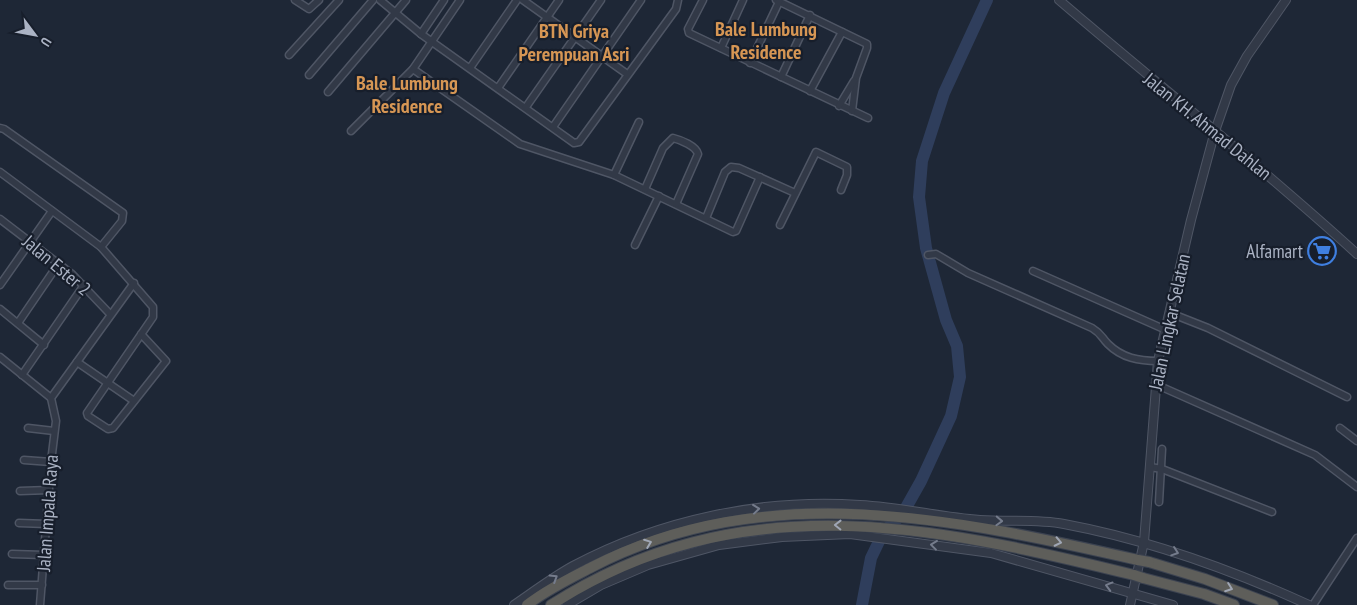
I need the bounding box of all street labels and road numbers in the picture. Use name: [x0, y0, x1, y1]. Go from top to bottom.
street label: Jalan KH. Ahmad Dahlan: [1138, 66, 1277, 185]
street label: Jalan Ester 2: [17, 229, 96, 301]
street label: Jalan Lingkar Selatan: [1143, 252, 1195, 393]
street label: Jalan Impala Raya: [31, 454, 63, 573]

